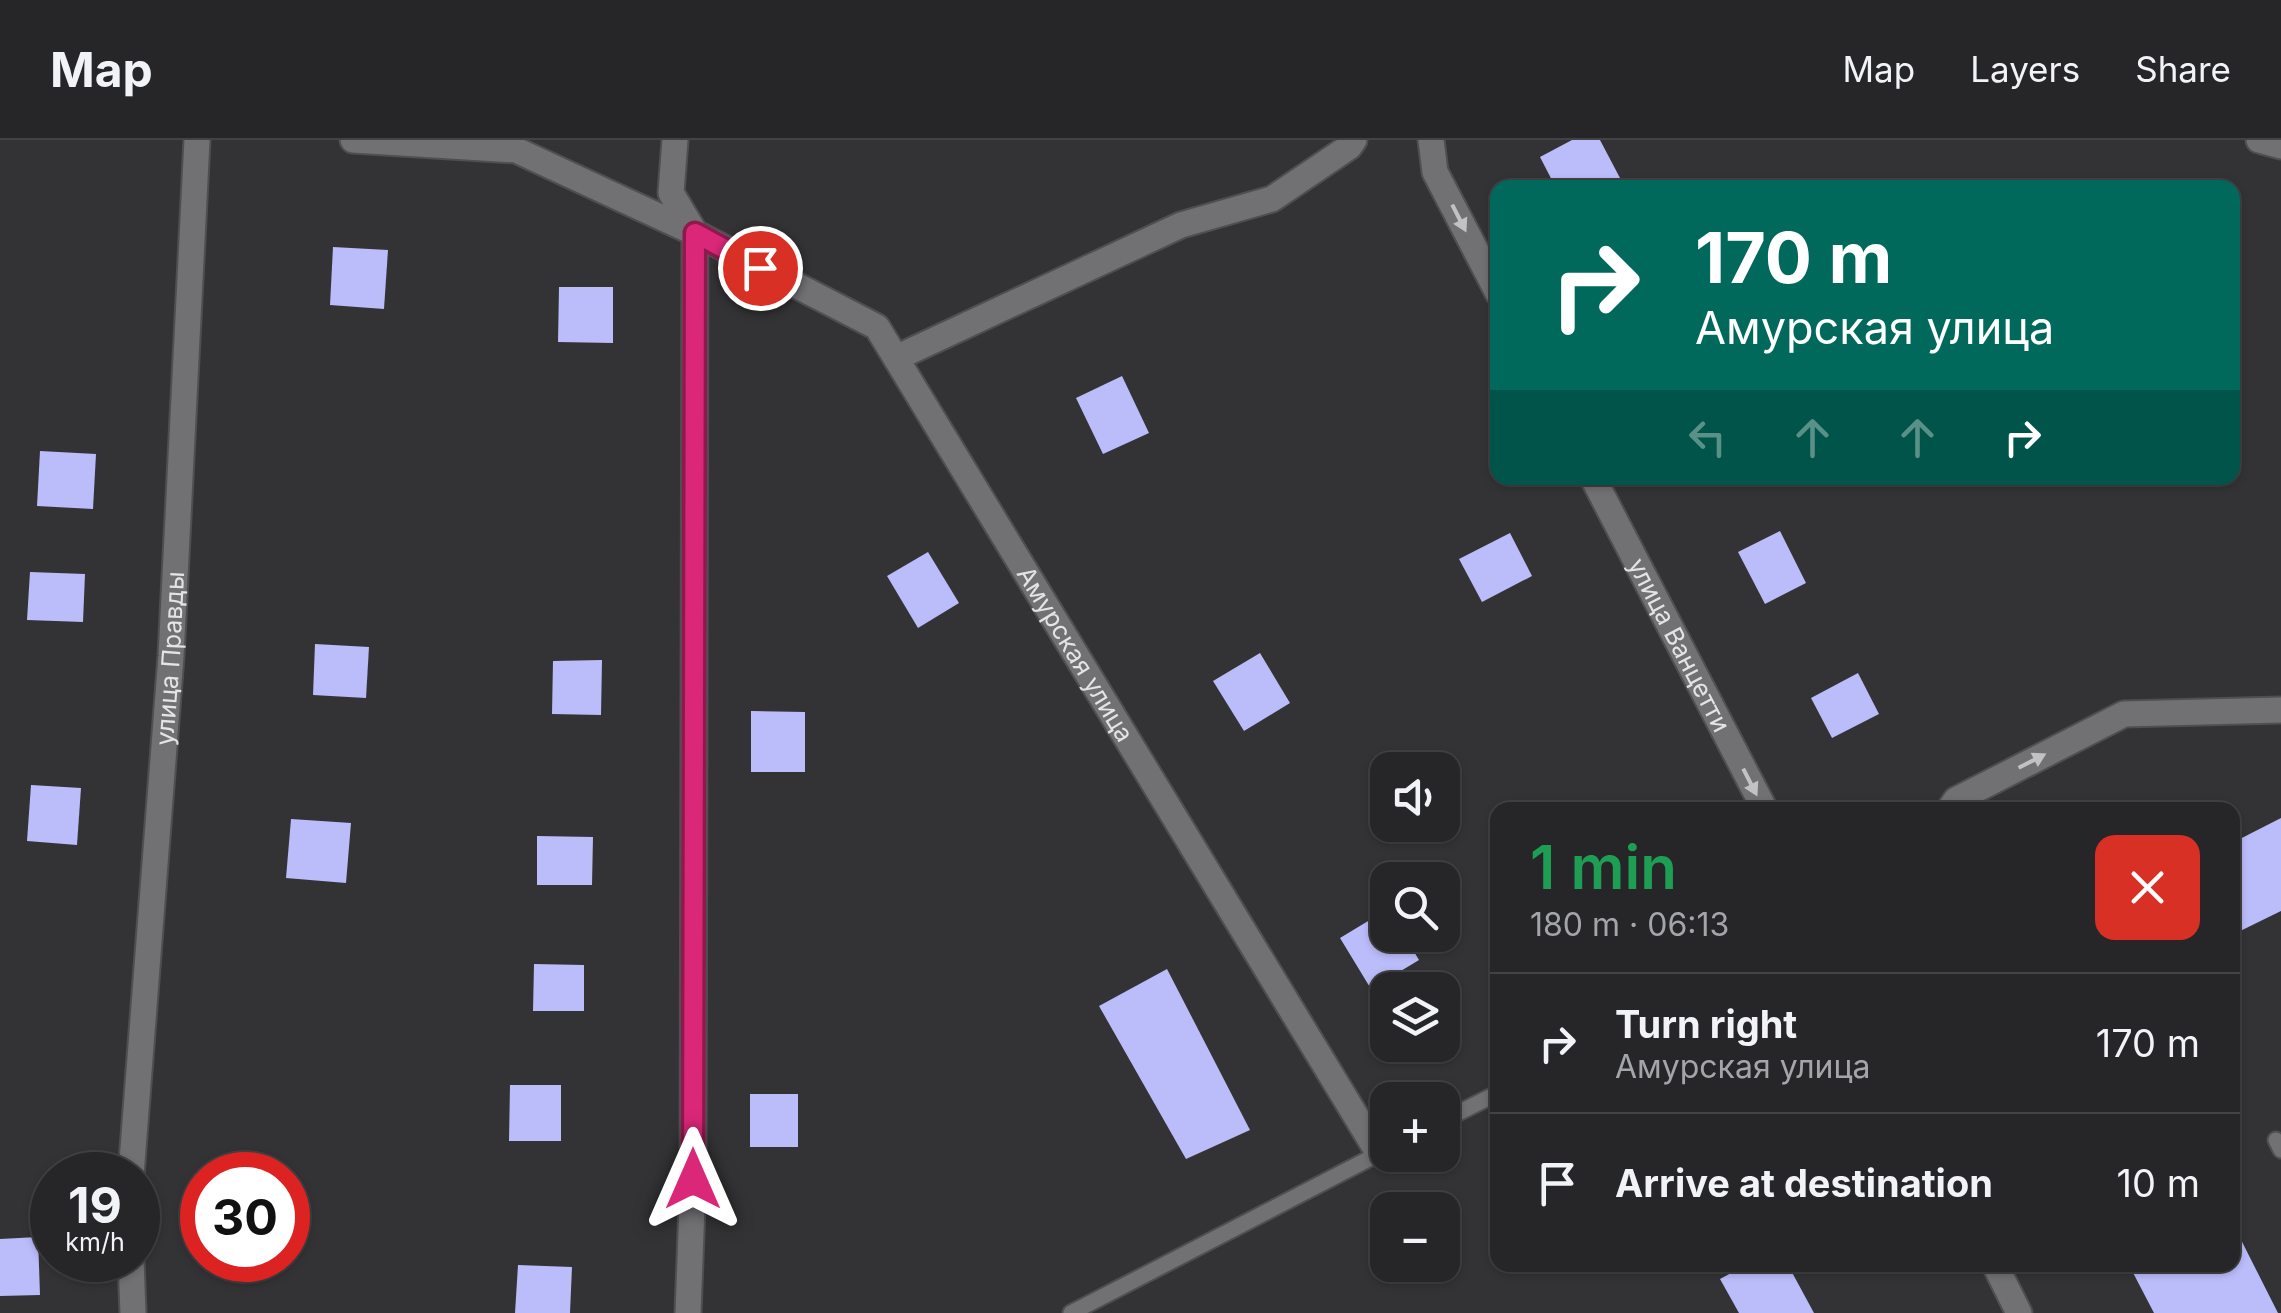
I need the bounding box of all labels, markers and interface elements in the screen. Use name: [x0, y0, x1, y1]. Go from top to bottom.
text: Map: [50, 40, 153, 99]
text: Map: [1843, 48, 1915, 90]
text: Layers: [1970, 48, 2080, 90]
text: Share: [2135, 48, 2231, 90]
one-way arrow: [1450, 204, 1467, 233]
text: 170 m: [1695, 215, 1892, 300]
icon: right: [1530, 220, 1660, 350]
pin: [718, 226, 803, 311]
icon: arrive: [733, 241, 788, 296]
text: Амурская улица: [1695, 300, 2054, 355]
icon: left: [1680, 410, 1735, 465]
icon: ahead: [1785, 410, 1840, 465]
icon: ahead: [1890, 410, 1945, 465]
icon: right: [1995, 410, 2050, 465]
street label: улица Ванцетти: [1622, 553, 1737, 737]
street label: Амурская улица: [1011, 561, 1140, 747]
street label: улица Правды: [149, 571, 190, 747]
map controls: [1370, 752, 1460, 1282]
button: sound: [1370, 752, 1460, 842]
one-way arrow: [2018, 753, 2047, 770]
one-way arrow: [1741, 767, 1758, 796]
text: 1 min: [1530, 831, 1677, 903]
button: close: [2095, 835, 2200, 940]
button: search: [1370, 862, 1460, 952]
text: 180 m · 06:13: [1530, 905, 1729, 944]
button: layers: [1370, 972, 1460, 1062]
text: Turn right: [1615, 1001, 1797, 1047]
icon: right: [1530, 1016, 1585, 1071]
text: 170 m: [2096, 1020, 2200, 1066]
text: Амурская улица: [1615, 1047, 1871, 1086]
button: +: [1370, 1082, 1460, 1172]
position arrow: [641, 1127, 745, 1231]
speed limit sign: 30: [180, 1152, 310, 1282]
icon: arrive: [1530, 1156, 1585, 1211]
text: Arrive at destination: [1615, 1160, 1993, 1206]
text: 10 m: [2117, 1160, 2200, 1206]
text: 19: [68, 1175, 122, 1235]
button: −: [1370, 1192, 1460, 1282]
text: km/h: [65, 1227, 125, 1257]

